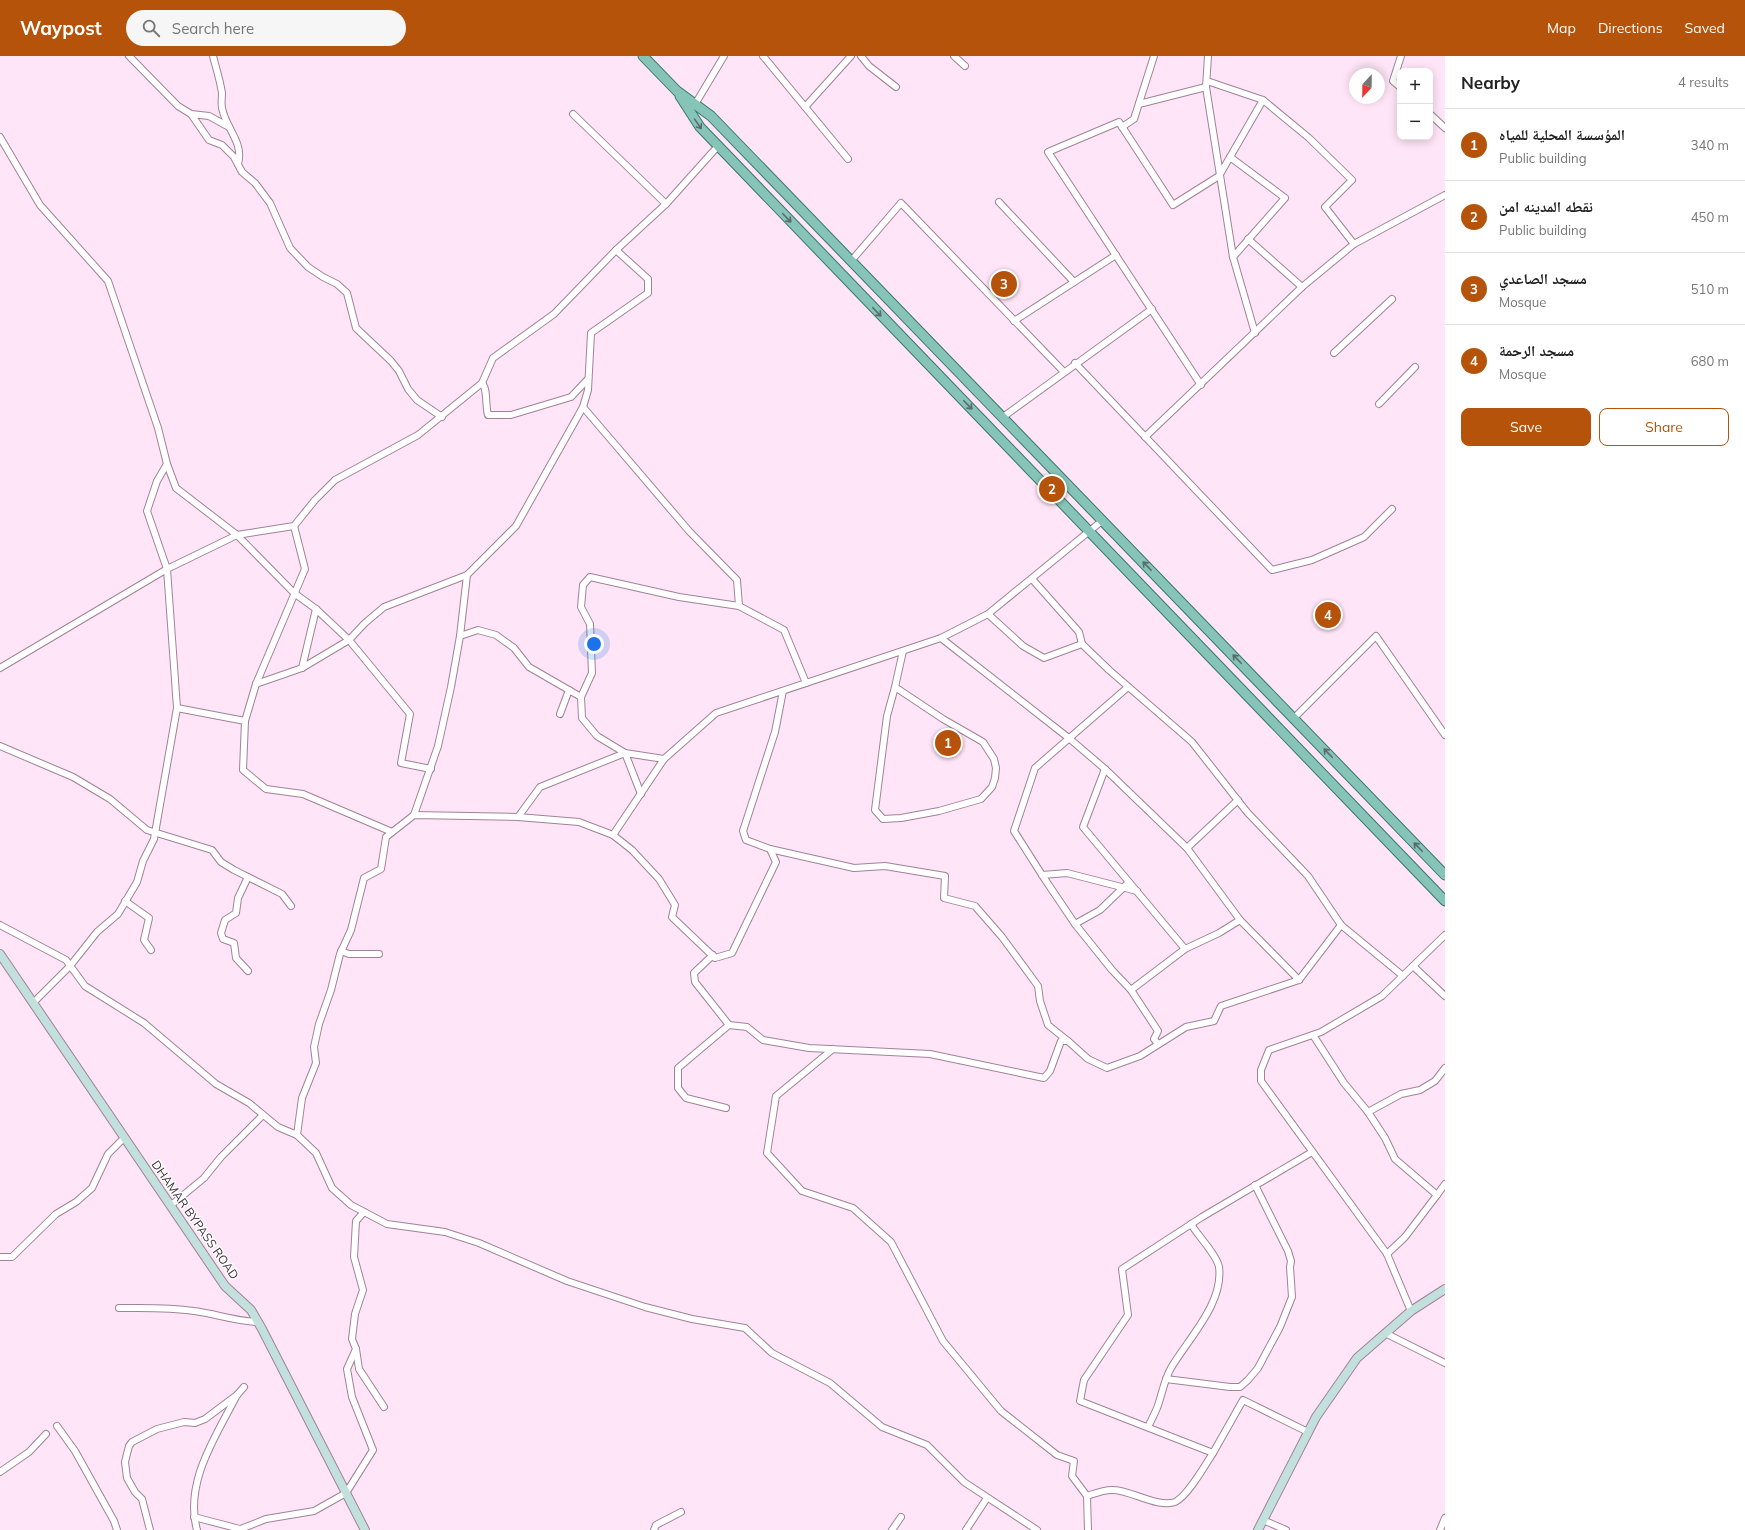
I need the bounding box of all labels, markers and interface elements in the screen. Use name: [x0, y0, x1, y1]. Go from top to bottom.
search box: [126, 10, 406, 46]
text: Waypost: [20, 16, 102, 40]
icon: search: [140, 17, 162, 39]
text: Search here: [172, 19, 254, 38]
text: Map: [1547, 19, 1576, 37]
text: Directions: [1598, 19, 1663, 37]
text: Saved: [1685, 19, 1725, 37]
north arrow: [1349, 68, 1385, 104]
map controls: [1397, 68, 1433, 140]
button: +: [1397, 68, 1433, 104]
text: Nearby: [1461, 72, 1520, 93]
text: 4 results: [1678, 74, 1729, 90]
button: −: [1397, 104, 1433, 140]
one-way arrow: [694, 118, 702, 129]
text: المؤسسة المحلية للمياه: [1499, 125, 1625, 144]
text: 1: [1470, 137, 1478, 153]
text: 340 m: [1691, 137, 1729, 153]
text: Public building: [1499, 150, 1587, 166]
text: نقطه المدينه امن: [1499, 197, 1593, 216]
text: 2: [1470, 209, 1478, 225]
text: 450 m: [1691, 209, 1729, 225]
one-way arrow: [782, 213, 792, 223]
text: Public building: [1499, 222, 1587, 238]
pin: 3: [991, 269, 1017, 299]
text: مسجد الصاعدي: [1499, 269, 1587, 288]
text: 3: [1470, 281, 1478, 297]
text: 510 m: [1691, 281, 1729, 297]
text: Mosque: [1499, 294, 1546, 310]
one-way arrow: [873, 307, 882, 317]
text: مسجد الرحمة: [1499, 341, 1574, 360]
text: 4: [1470, 353, 1478, 369]
text: 680 m: [1691, 353, 1729, 369]
text: Mosque: [1499, 366, 1546, 382]
one-way arrow: [963, 400, 972, 411]
button: Save: [1461, 408, 1591, 446]
button: Share: [1599, 408, 1729, 446]
pin: 2: [1039, 474, 1065, 504]
one-way arrow: [1142, 561, 1152, 571]
pin: 4: [1315, 600, 1341, 630]
your location: [584, 634, 604, 654]
one-way arrow: [1233, 654, 1242, 665]
pin: 1: [935, 728, 961, 758]
one-way arrow: [1323, 748, 1333, 758]
one-way arrow: [1413, 842, 1423, 852]
street label: DHAMAR BYPASS ROAD: [149, 1157, 242, 1282]

